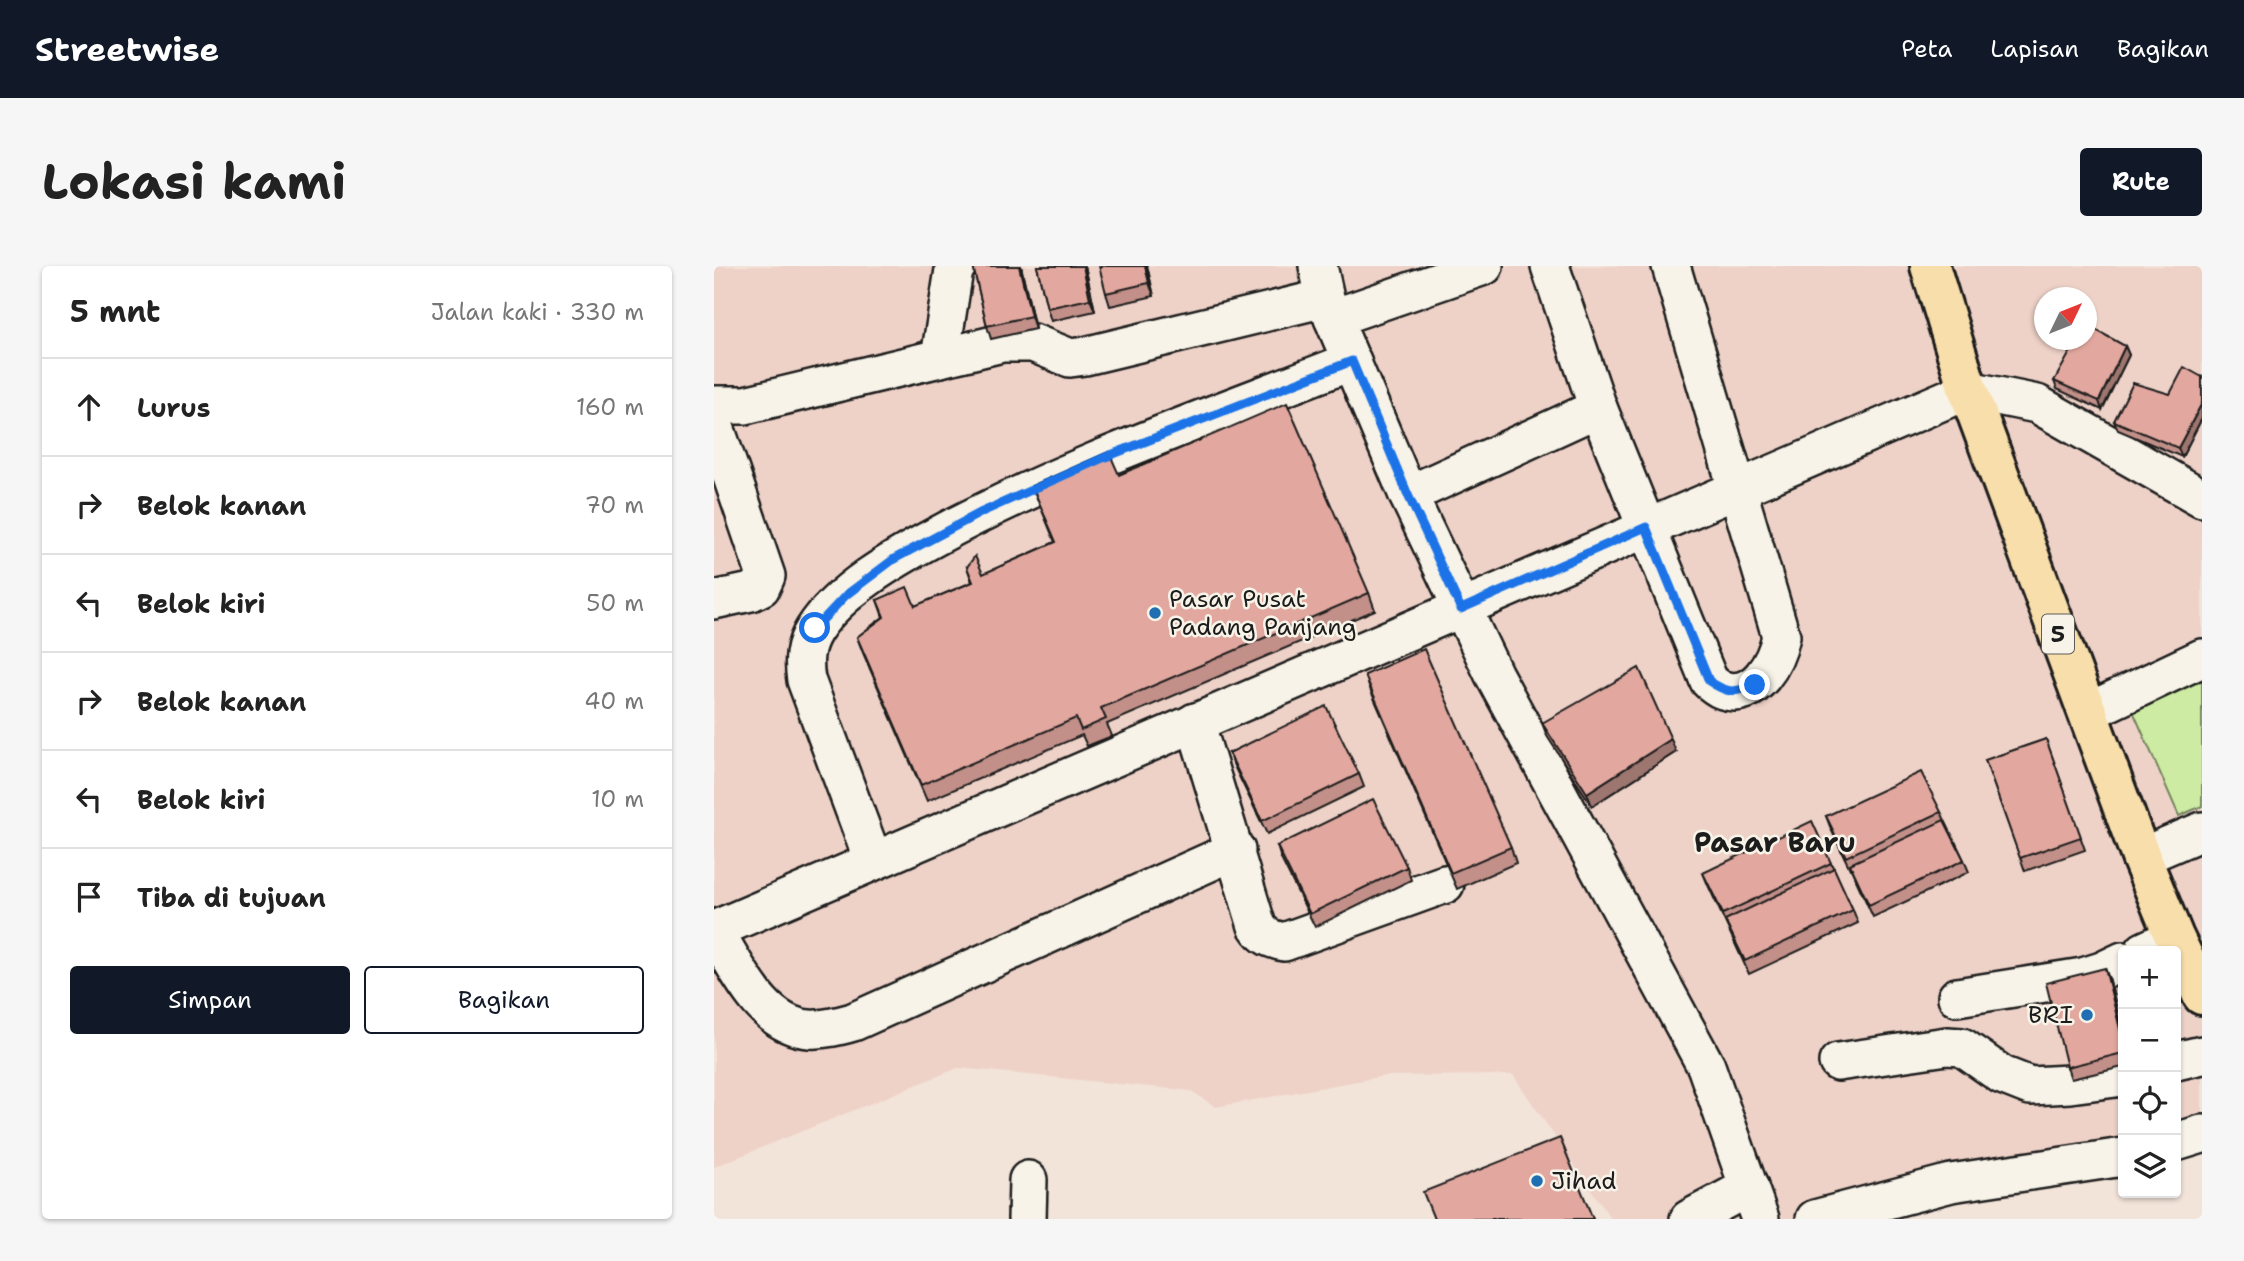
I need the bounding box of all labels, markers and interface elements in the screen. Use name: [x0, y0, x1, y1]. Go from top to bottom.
text: Streetwise: [35, 27, 219, 72]
text: Peta: [1901, 33, 1952, 65]
text: Lapisan: [1990, 33, 2079, 65]
text: Bagikan: [2117, 33, 2209, 65]
button: Rute: [2080, 148, 2202, 216]
text: Lokasi kami: [42, 149, 346, 215]
north arrow: [2034, 287, 2097, 350]
text: 5 mnt: [70, 291, 160, 332]
text: Jalan kaki · 330 m: [431, 297, 644, 327]
icon: ahead: [70, 388, 108, 426]
text: Lurus: [137, 390, 210, 425]
text: 160 m: [576, 392, 644, 422]
icon: right: [70, 486, 108, 524]
text: Belok kanan: [137, 488, 306, 523]
text: 70 m: [585, 490, 644, 520]
place label: Pasar Pusat Padang Panjang: [1169, 583, 1357, 643]
icon: left: [70, 584, 108, 622]
text: Belok kiri: [137, 586, 266, 621]
text: 50 m: [586, 588, 644, 618]
marker: Pasar Pusat Padang Panjang: [1147, 605, 1163, 621]
route start: [799, 612, 830, 643]
road number: 5: [2042, 614, 2074, 654]
route end: [1739, 669, 1770, 700]
icon: right: [70, 682, 108, 720]
text: Belok kanan: [137, 684, 306, 719]
text: 40 m: [584, 686, 644, 716]
icon: left: [70, 780, 108, 818]
text: Belok kiri: [137, 782, 266, 817]
text: 10 m: [591, 784, 644, 814]
district label: Pasar Baru: [1694, 823, 1856, 861]
icon: arrive: [70, 878, 108, 916]
text: Tiba di tujuan: [137, 880, 326, 915]
map controls: [2118, 946, 2181, 1198]
button: +: [2118, 946, 2181, 1009]
button: Simpan: [70, 966, 350, 1034]
button: Bagikan: [364, 966, 644, 1034]
place label: BRI: [2028, 999, 2073, 1031]
marker: BRI: [2079, 1007, 2095, 1023]
button: −: [2118, 1009, 2181, 1072]
button: locate: [2118, 1072, 2181, 1135]
button: layers: [2118, 1135, 2181, 1198]
place label: Jihad: [1551, 1165, 1616, 1197]
marker: Jihad: [1529, 1173, 1545, 1189]

